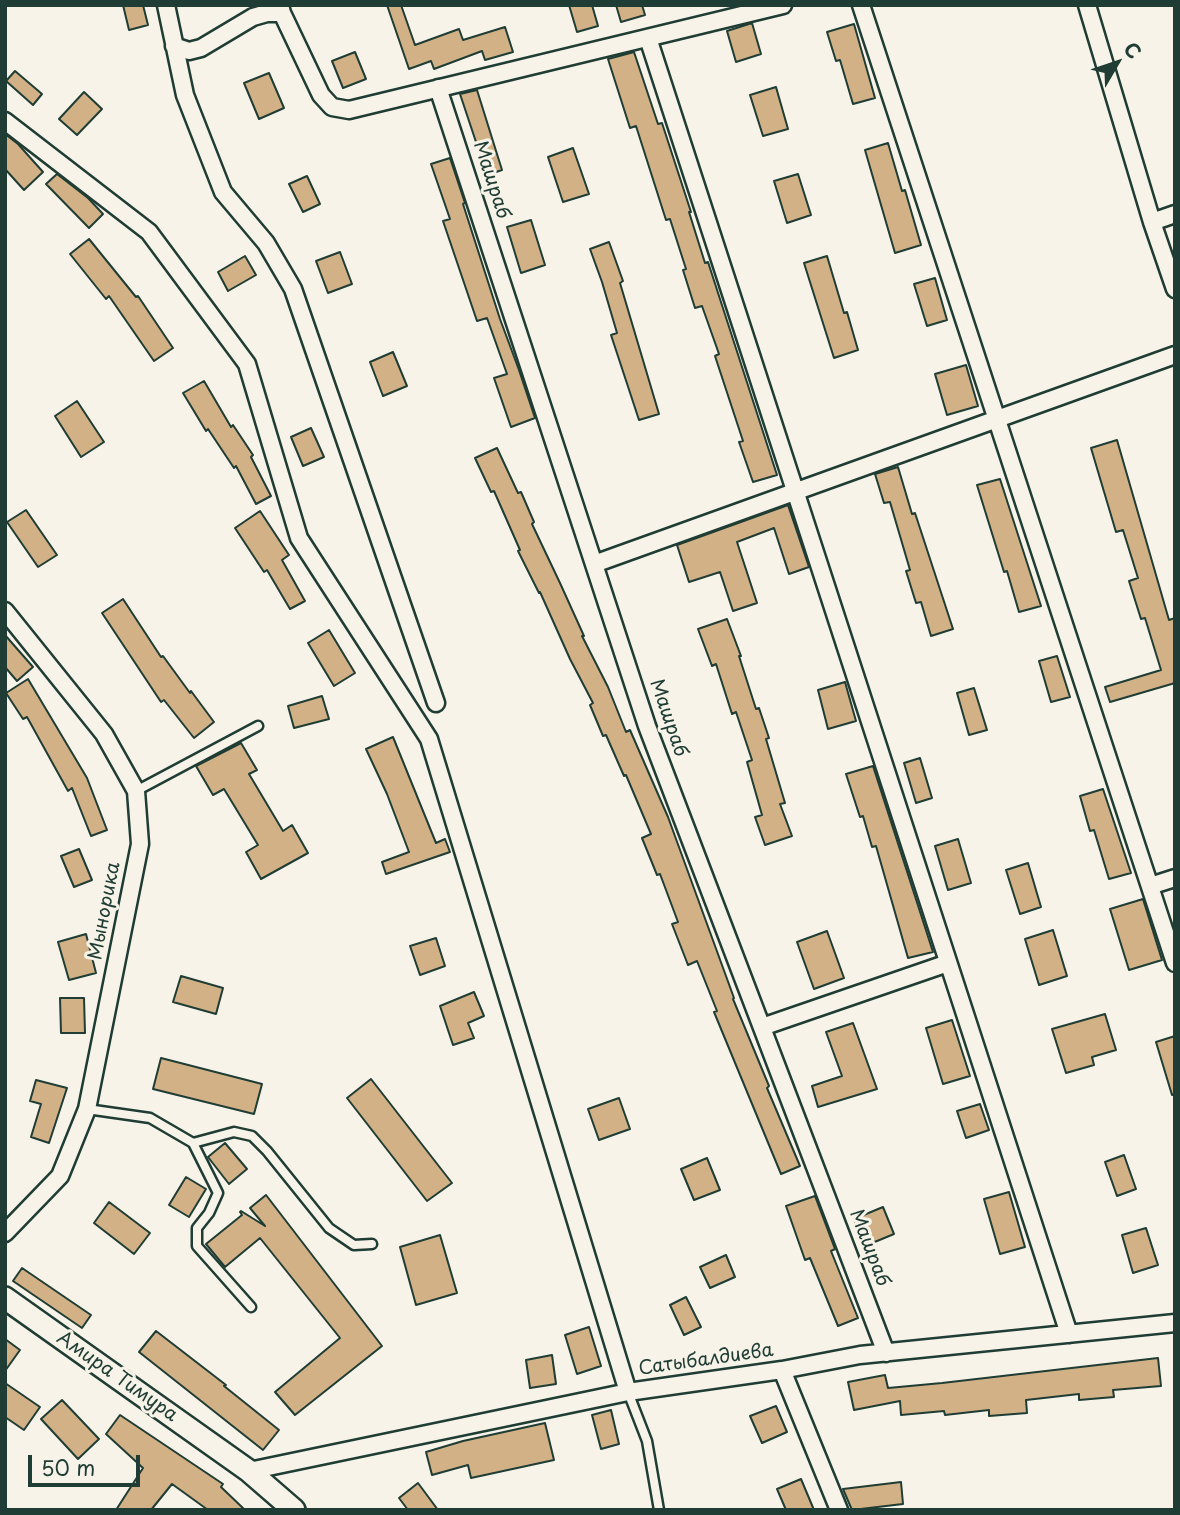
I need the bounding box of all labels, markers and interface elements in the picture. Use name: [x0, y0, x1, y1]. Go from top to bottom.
north arrow: [1082, 28, 1152, 98]
text: С: [1118, 35, 1149, 64]
street label: Машраб: [468, 138, 514, 222]
street label: Машраб: [644, 676, 692, 760]
street label: Мынорика: [84, 860, 126, 962]
street label: Машраб: [844, 1206, 894, 1290]
street label: Амира Тимура: [52, 1327, 182, 1427]
street label: Сатыбалдиева: [637, 1339, 775, 1381]
scale bar: [32, 1442, 144, 1486]
text: 50 m: [41, 1451, 95, 1483]

